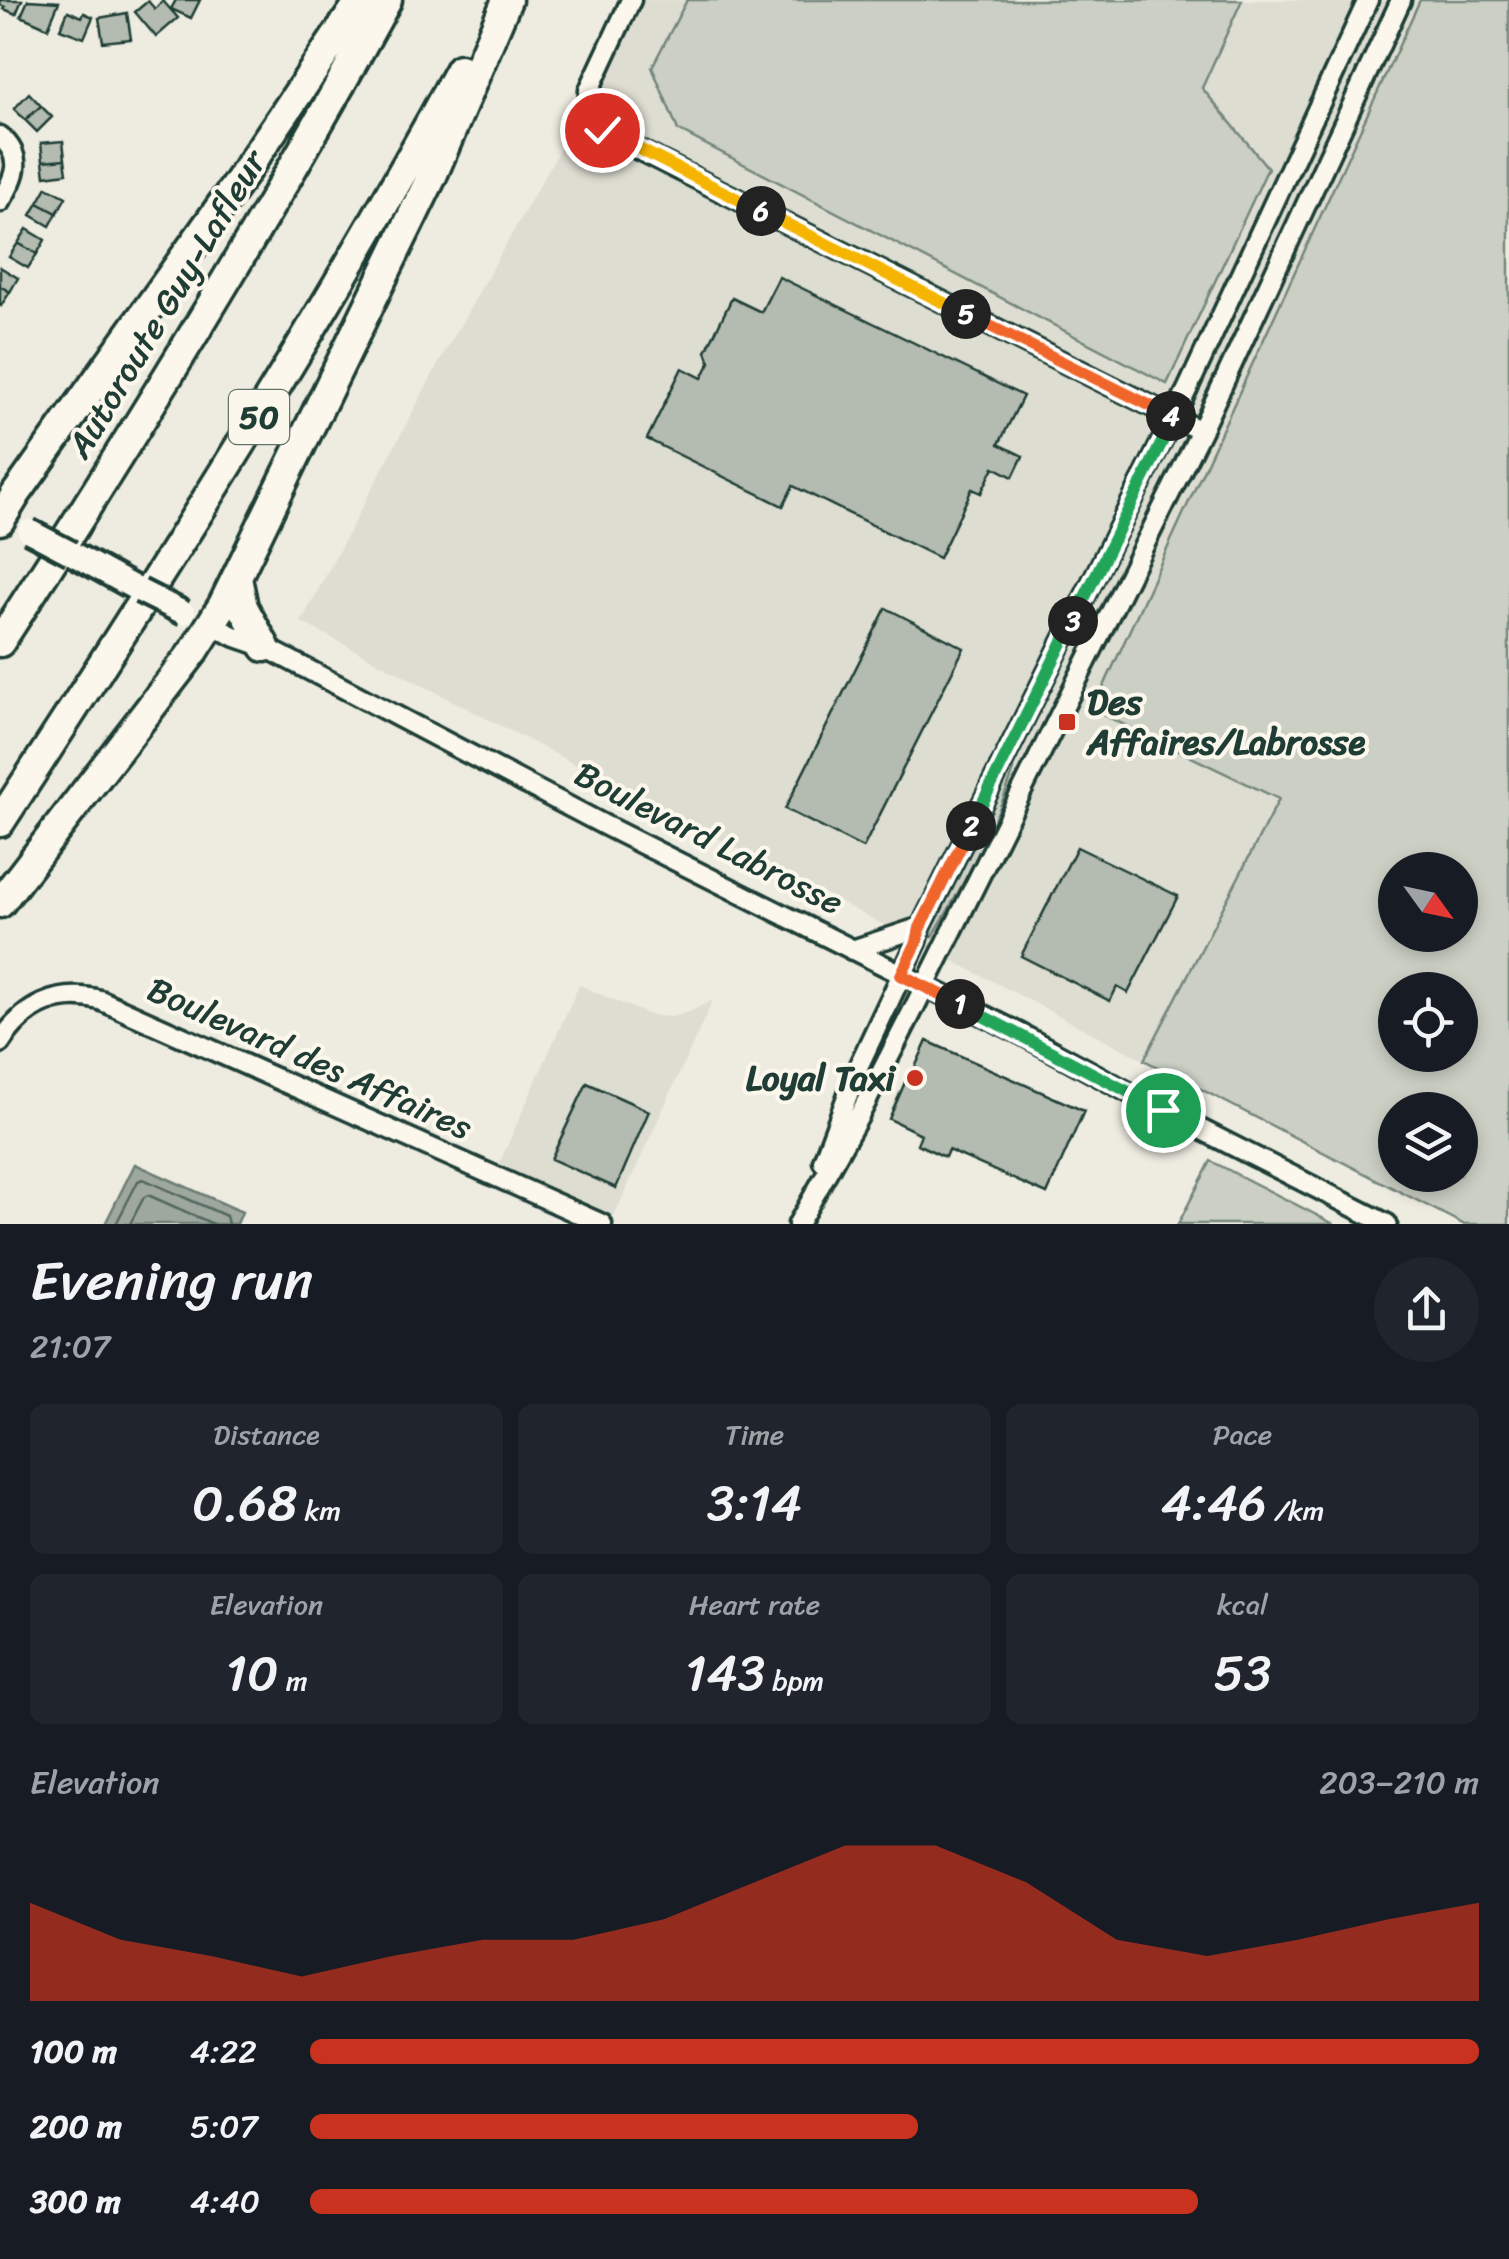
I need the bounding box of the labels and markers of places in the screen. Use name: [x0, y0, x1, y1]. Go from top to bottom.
pin: [560, 88, 645, 173]
pin: 6: [736, 186, 786, 236]
pin: 5: [941, 289, 991, 339]
pin: 4: [1146, 391, 1196, 441]
pin: 3: [1048, 596, 1098, 646]
place label: Des Affaires/Labrosse: [1085, 671, 1365, 773]
marker: Des Affaires/Labrosse: [1056, 711, 1078, 733]
pin: 2: [946, 801, 996, 851]
pin: 1: [935, 979, 985, 1029]
place label: Loyal Taxi: [746, 1047, 897, 1109]
marker: Loyal Taxi: [904, 1067, 926, 1089]
pin: [1121, 1068, 1206, 1153]

